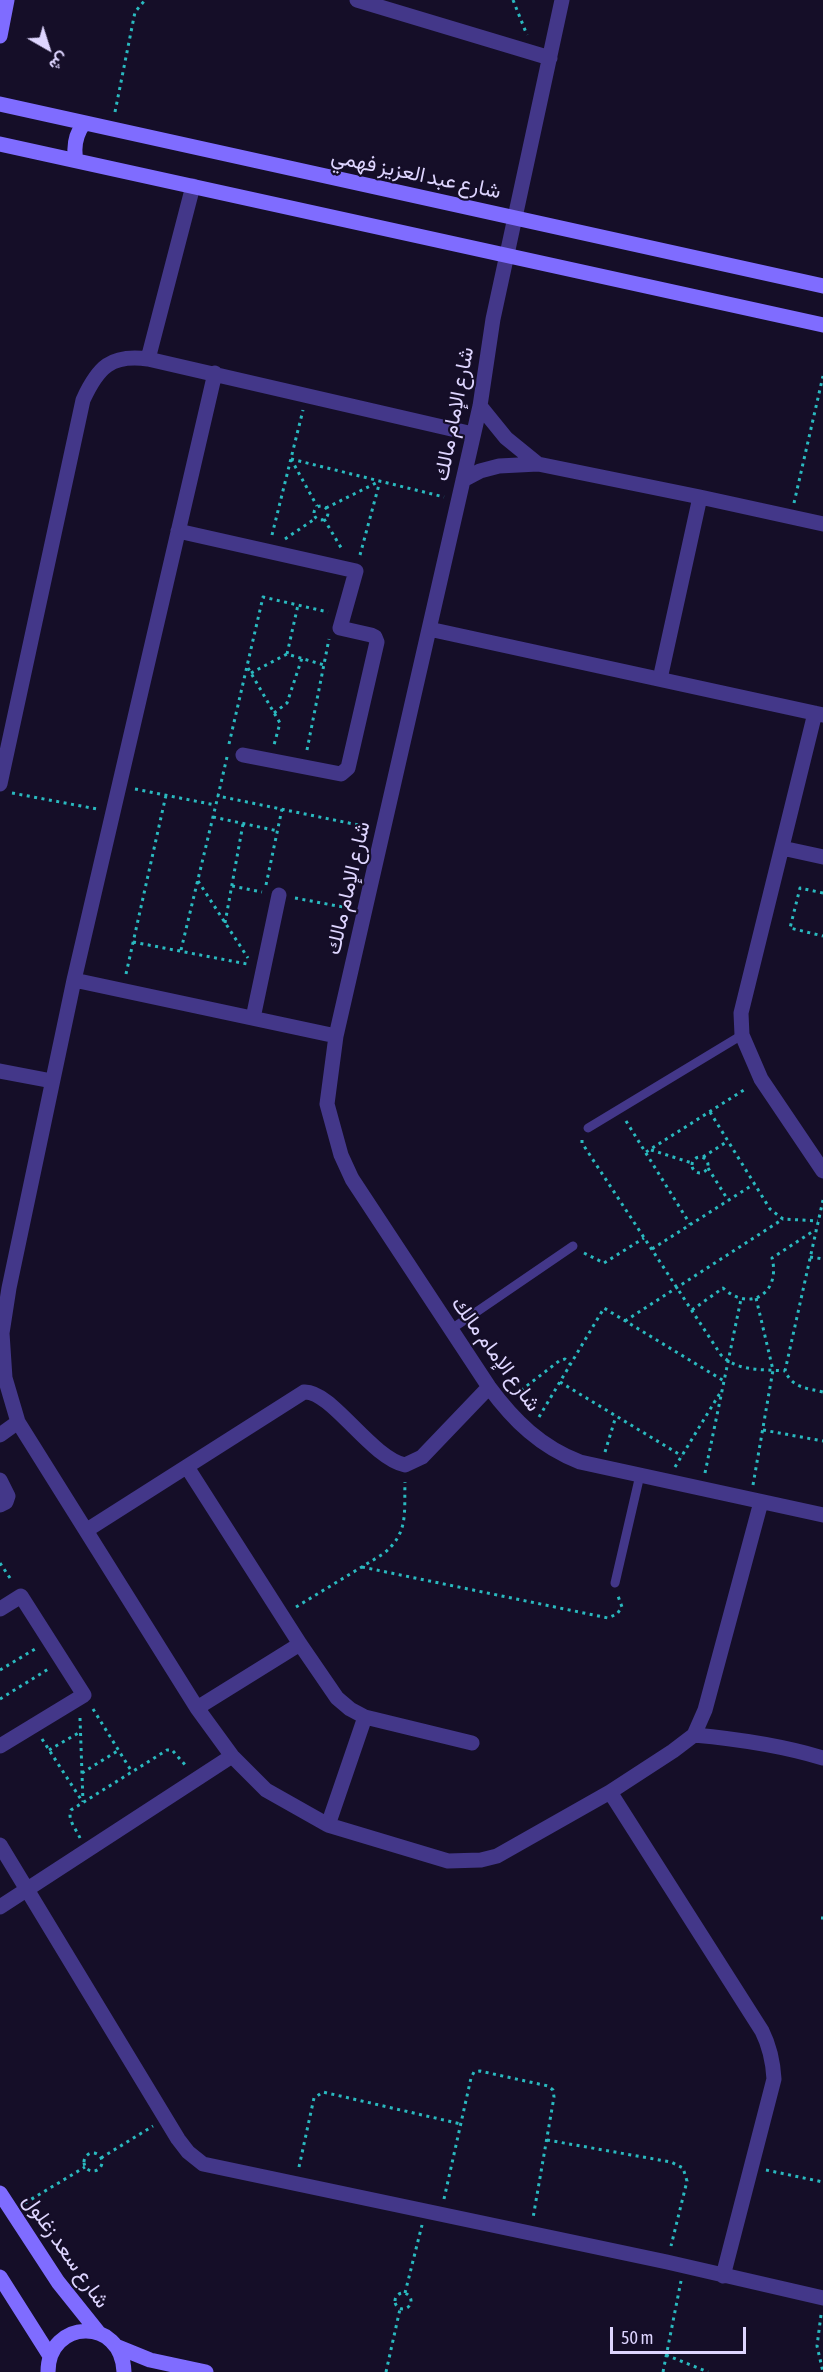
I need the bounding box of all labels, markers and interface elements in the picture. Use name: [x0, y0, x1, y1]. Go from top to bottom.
north arrow: [18, 18, 78, 78]
text: ش: [46, 49, 72, 75]
street label: شارع عبد العزيز فهمي: [329, 144, 503, 204]
street label: شارع الإمام مالك: [429, 345, 479, 483]
street label: شارع الإمام مالك: [320, 819, 376, 957]
street label: شارع الإمام مالك: [446, 1292, 546, 1416]
street label: شارع سعد زغلول: [17, 2189, 115, 2313]
scale bar: [613, 2315, 750, 2353]
text: 50 m: [621, 2327, 653, 2348]

